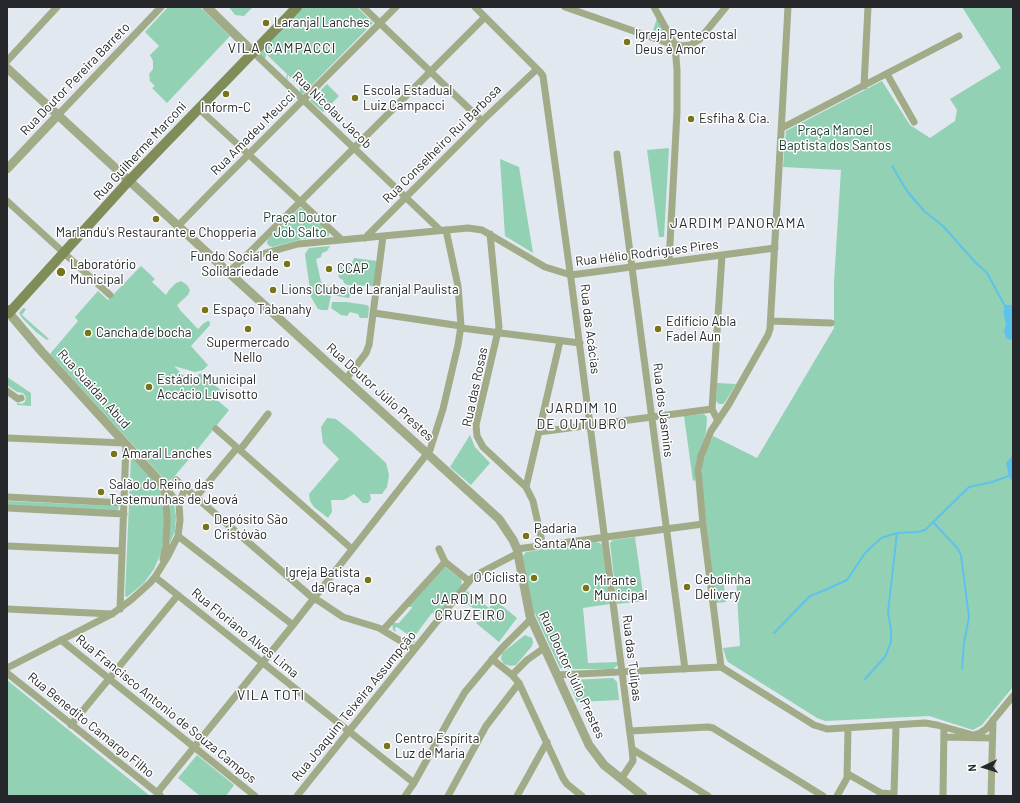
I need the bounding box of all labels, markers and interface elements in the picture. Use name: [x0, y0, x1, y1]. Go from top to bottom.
place label: Laranjal Lanches: [274, 15, 369, 31]
marker: Laranjal Lanches: [261, 18, 271, 28]
street label: Rua Doutor Pereira Barreto: [17, 19, 133, 139]
place label: Igreja Pentecostal Deus é Amor: [635, 27, 737, 58]
marker: Igreja Pentecostal Deus é Amor: [622, 37, 632, 47]
district label: VILA CAMPACCI: [228, 40, 336, 56]
street label: Rua Nicolau Jacob: [289, 68, 375, 152]
street label: Rua Conselheiro Rui Barbosa: [380, 82, 504, 206]
place label: Escola Estadual Luiz Campacci: [363, 83, 452, 114]
street label: Rua Amadeu Meucci: [208, 88, 298, 178]
marker: Inform-C: [221, 89, 231, 99]
marker: Escola Estadual Luiz Campacci: [350, 93, 360, 103]
street label: Rua Guilherme Marconi: [90, 99, 190, 203]
place label: Inform-C: [201, 100, 251, 116]
place label: Esfiha & Cia.: [699, 111, 770, 127]
marker: Esfiha & Cia.: [686, 114, 696, 124]
park label: Praça Manoel Baptista dos Santos: [779, 123, 891, 154]
park label: Praça Doutor Job Salto: [263, 210, 337, 241]
marker: Marlandu's Restaurante e Chopperia: [151, 214, 161, 224]
district label: JARDIM PANORAMA: [670, 215, 806, 231]
place label: Marlandu's Restaurante e Chopperia: [56, 225, 256, 241]
street label: Rua Hélio Rodrigues Pires: [575, 236, 719, 270]
place label: Fundo Social de Solidariedade: [190, 249, 279, 280]
place label: Laboratório Municipal: [70, 257, 136, 288]
marker: Fundo Social de Solidariedade: [282, 259, 292, 269]
place label: CCAP: [337, 261, 368, 277]
marker: CCAP: [324, 264, 334, 274]
marker: Laboratório Municipal: [55, 266, 67, 278]
place label: Lions Clube de Laranjal Paulista: [281, 282, 459, 298]
street label: Rua das Acácias: [577, 283, 603, 375]
marker: Lions Clube de Laranjal Paulista: [268, 285, 278, 295]
place label: Espaço Tabanahy: [213, 302, 311, 318]
marker: Espaço Tabanahy: [200, 305, 210, 315]
place label: Edifício Abla Fadel Aun: [666, 314, 736, 345]
marker: Supermercado Nello: [243, 324, 253, 334]
marker: Edifício Abla Fadel Aun: [653, 324, 663, 334]
place label: Cancha de bocha: [96, 325, 191, 341]
marker: Cancha de bocha: [83, 328, 93, 338]
place label: Supermercado Nello: [206, 335, 290, 366]
street label: Rua Doutor Júlio Prestes: [323, 340, 437, 444]
street label: Rua Suaidan Abud: [54, 346, 134, 432]
street label: Rua das Rosas: [459, 346, 491, 428]
street label: Rua dos Jasmins: [649, 362, 677, 458]
place label: Estádio Municipal Accácio Luvisotto: [157, 372, 258, 403]
marker: Estádio Municipal Accácio Luvisotto: [144, 382, 154, 392]
district label: JARDIM 10 DE OUTUBRO: [537, 400, 627, 432]
place label: Amaral Lanches: [122, 446, 212, 462]
marker: Amaral Lanches: [109, 449, 119, 459]
place label: Salão do Reino das Testemunhas de Jeová: [109, 477, 238, 508]
marker: Salão do Reino das Testemunhas de Jeová: [96, 487, 106, 497]
place label: Depósito São Cristóvão: [214, 512, 288, 543]
place label: Padaria Santa Ana: [534, 521, 591, 552]
marker: Depósito São Cristóvão: [201, 522, 211, 532]
marker: Padaria Santa Ana: [521, 531, 531, 541]
place label: Igreja Batista da Graça: [285, 565, 360, 596]
place label: O Ciclista: [473, 570, 526, 586]
place label: Cebolinha Delivery: [695, 572, 751, 603]
marker: O Ciclista: [529, 573, 539, 583]
place label: Mirante Municipal: [594, 573, 647, 604]
marker: Igreja Batista da Graça: [363, 575, 373, 585]
marker: Cebolinha Delivery: [682, 582, 692, 592]
marker: Mirante Municipal: [581, 583, 591, 593]
street label: Rua Floriano Alves Lima: [188, 585, 302, 681]
district label: JARDIM DO CRUZEIRO: [432, 591, 508, 624]
street label: Rua Doutor Júlio Prestes: [536, 609, 608, 741]
street label: Rua das Tulipas: [619, 614, 645, 702]
street label: Rua Joaquim Teixeira Assumpção: [289, 628, 419, 784]
street label: Rua Francisco Antonio de Souza Campos: [73, 631, 259, 787]
street label: Rua Benedito Camargo Filho: [25, 669, 157, 781]
district label: VILA TOTI: [237, 687, 305, 703]
place label: Centro Espírita Luz de Maria: [395, 731, 479, 762]
marker: Centro Espírita Luz de Maria: [382, 741, 392, 751]
north arrow: [964, 747, 1004, 787]
text: N: [965, 764, 978, 772]

